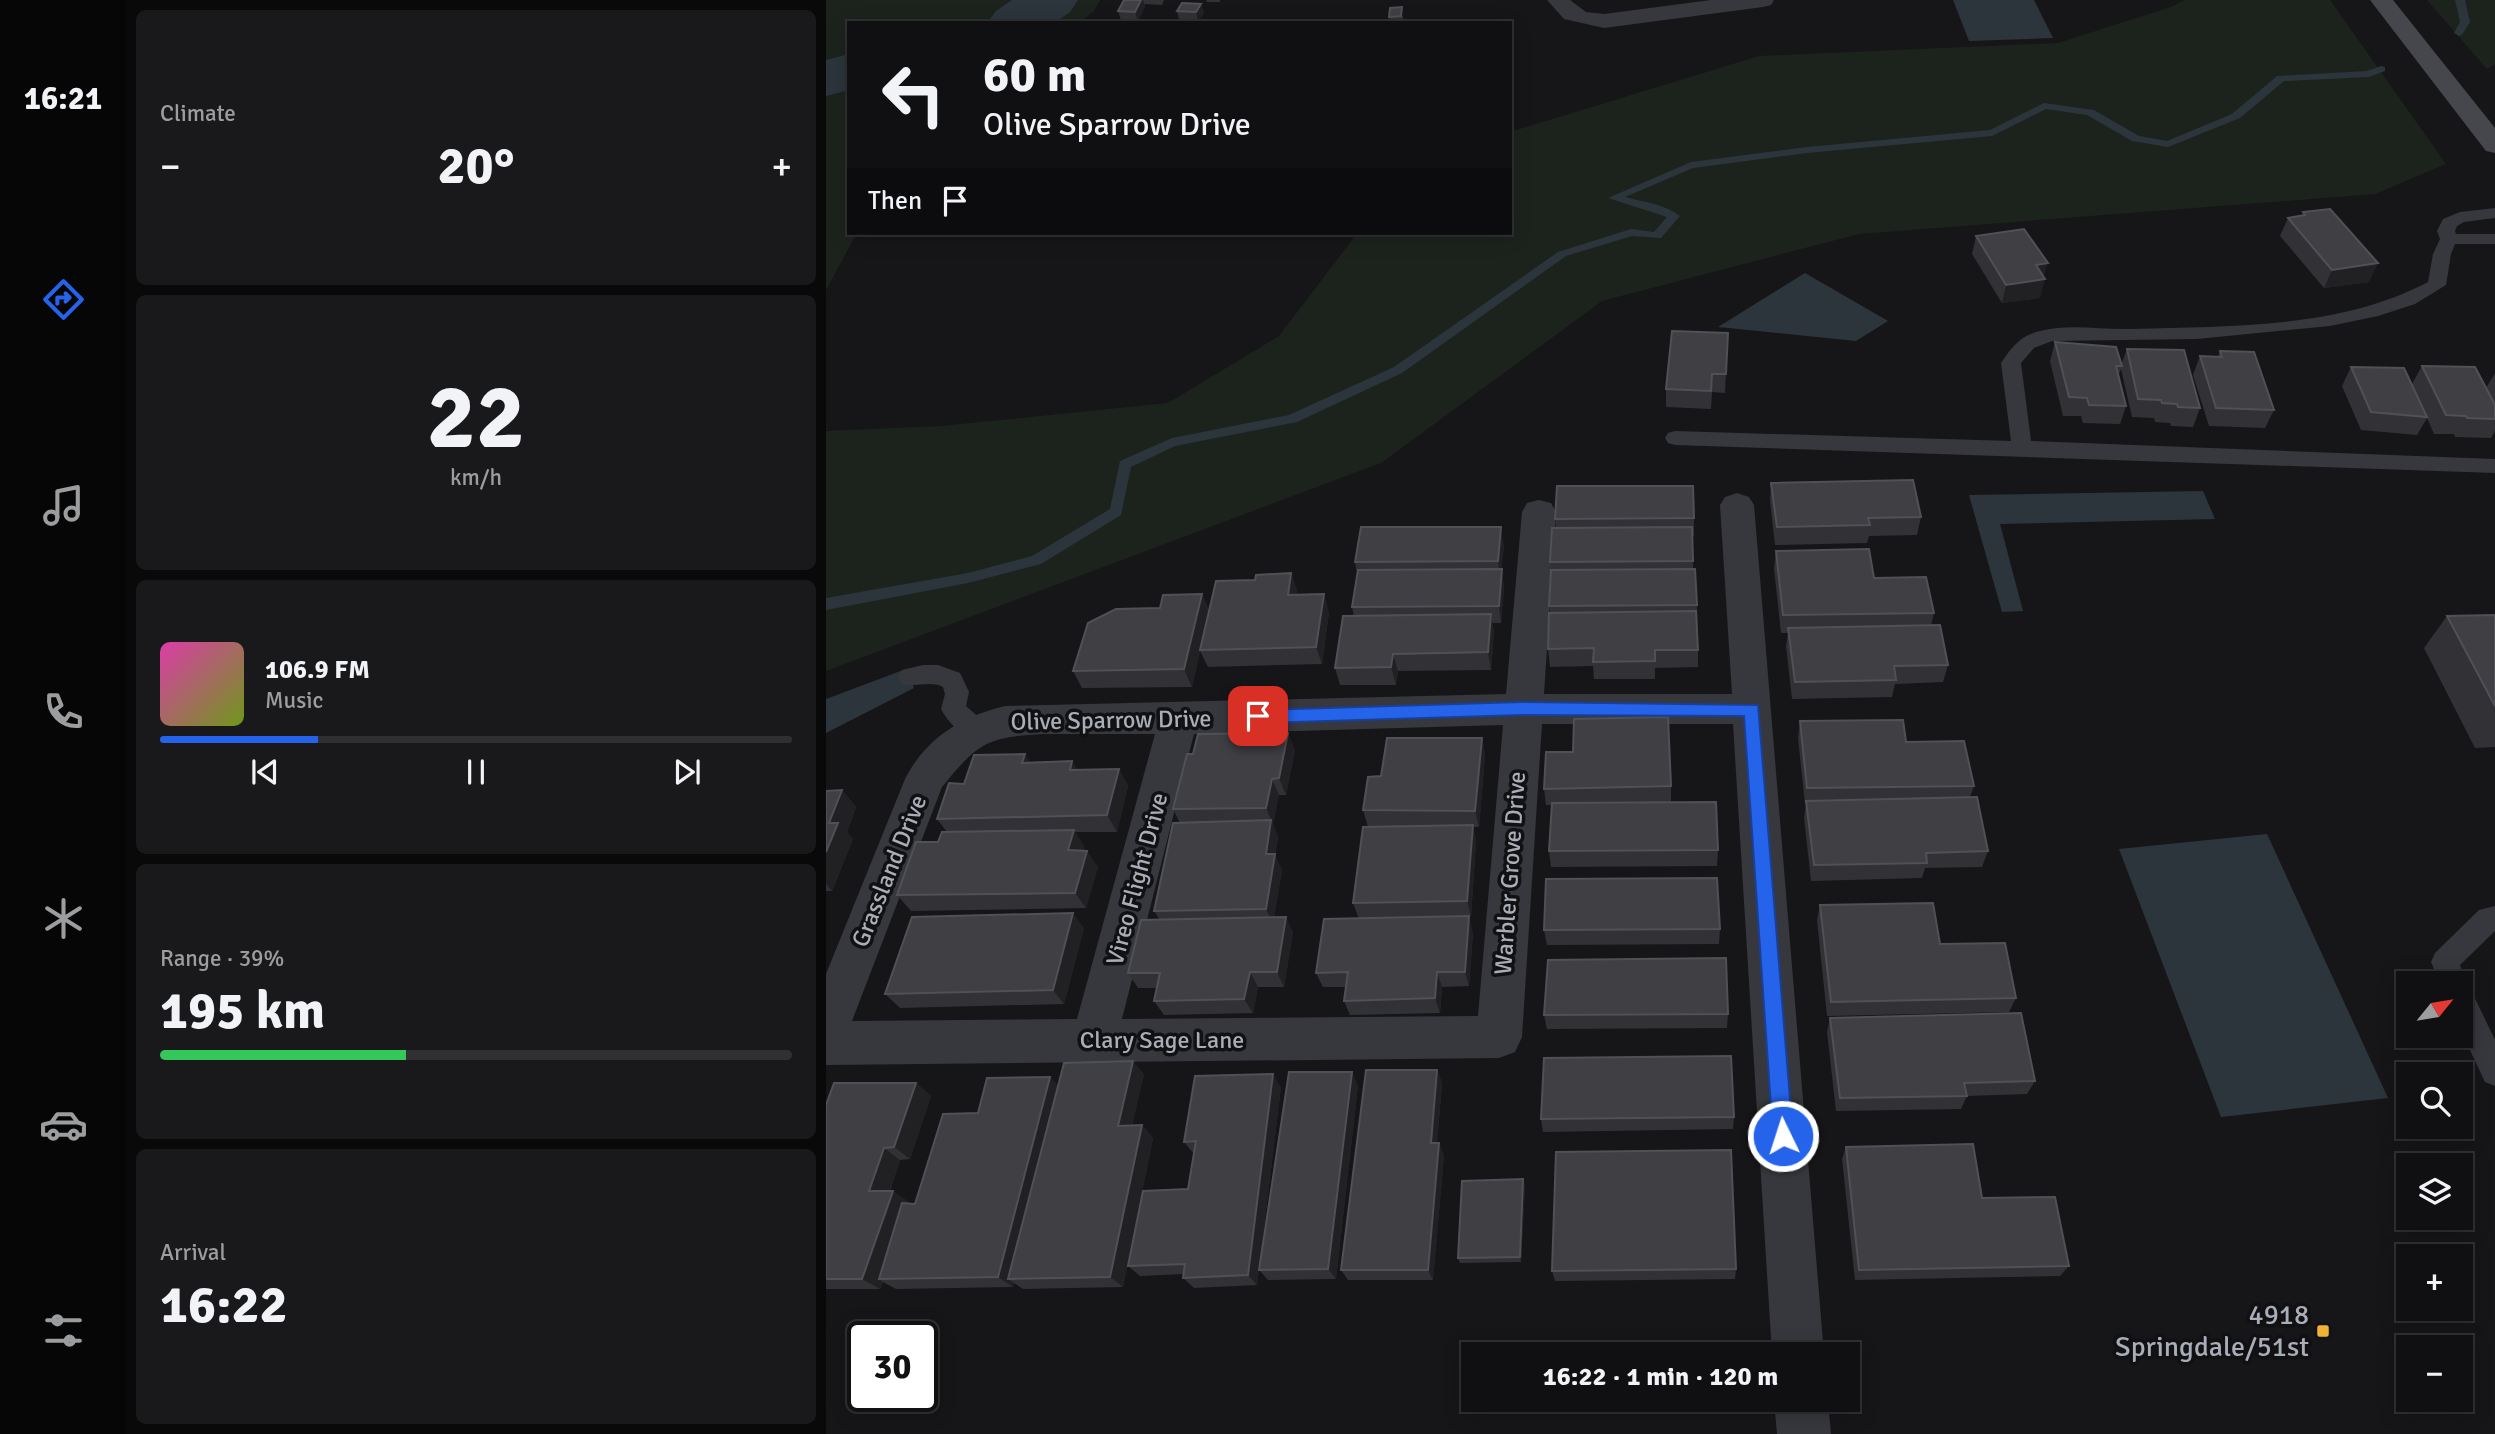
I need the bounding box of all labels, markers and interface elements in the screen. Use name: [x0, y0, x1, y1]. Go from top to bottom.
text: 60 m: [983, 45, 1086, 105]
icon: left: [868, 49, 959, 140]
text: 16:21: [24, 79, 102, 118]
text: Climate: [160, 99, 236, 128]
text: Olive Sparrow Drive: [983, 105, 1251, 144]
text: 20°: [438, 134, 514, 198]
text: −: [160, 143, 181, 190]
text: +: [771, 143, 792, 190]
icon: arrive: [936, 182, 974, 220]
text: Then: [868, 185, 922, 217]
icon: directions: [39, 275, 88, 324]
text: 22: [427, 361, 525, 474]
text: km/h: [450, 463, 502, 492]
icon: music: [39, 481, 88, 530]
text: 106.9 FM: [265, 654, 370, 686]
text: Music: [265, 686, 323, 715]
pin: [1228, 686, 1288, 746]
icon: phone: [39, 687, 88, 736]
icon: arrive: [1239, 697, 1277, 735]
street label: Olive Sparrow Drive: [1010, 703, 1212, 737]
icon: previous: [246, 753, 284, 791]
icon: pause: [457, 753, 495, 791]
icon: next: [668, 753, 706, 791]
street label: Warbler Grove Drive: [1488, 770, 1532, 976]
street label: Vireo Flight Drive: [1100, 789, 1174, 969]
street label: Grassland Drive: [845, 791, 933, 951]
icon: climate: [39, 894, 88, 943]
text: Range · 39%: [160, 944, 284, 973]
north arrow: [2396, 971, 2473, 1048]
map controls: [2396, 971, 2473, 1412]
text: 195 km: [160, 979, 325, 1043]
street label: Clary Sage Lane: [1080, 1025, 1244, 1055]
button: search: [2396, 1062, 2473, 1139]
position arrow: [1746, 1099, 1820, 1173]
icon: car: [39, 1100, 88, 1149]
button: layers: [2396, 1153, 2473, 1230]
text: Arrival: [160, 1238, 226, 1267]
button: +: [2396, 1244, 2473, 1321]
text: 16:22: [160, 1273, 288, 1337]
place label: 4918 Springdale/51st: [2115, 1298, 2309, 1364]
icon: filters: [39, 1306, 88, 1355]
speed limit sign: 30: [847, 1321, 938, 1412]
marker: 4918 Springdale/51st: [2315, 1323, 2331, 1339]
button: −: [2396, 1335, 2473, 1412]
text: 16:22 · 1 min · 120 m: [1543, 1361, 1778, 1393]

